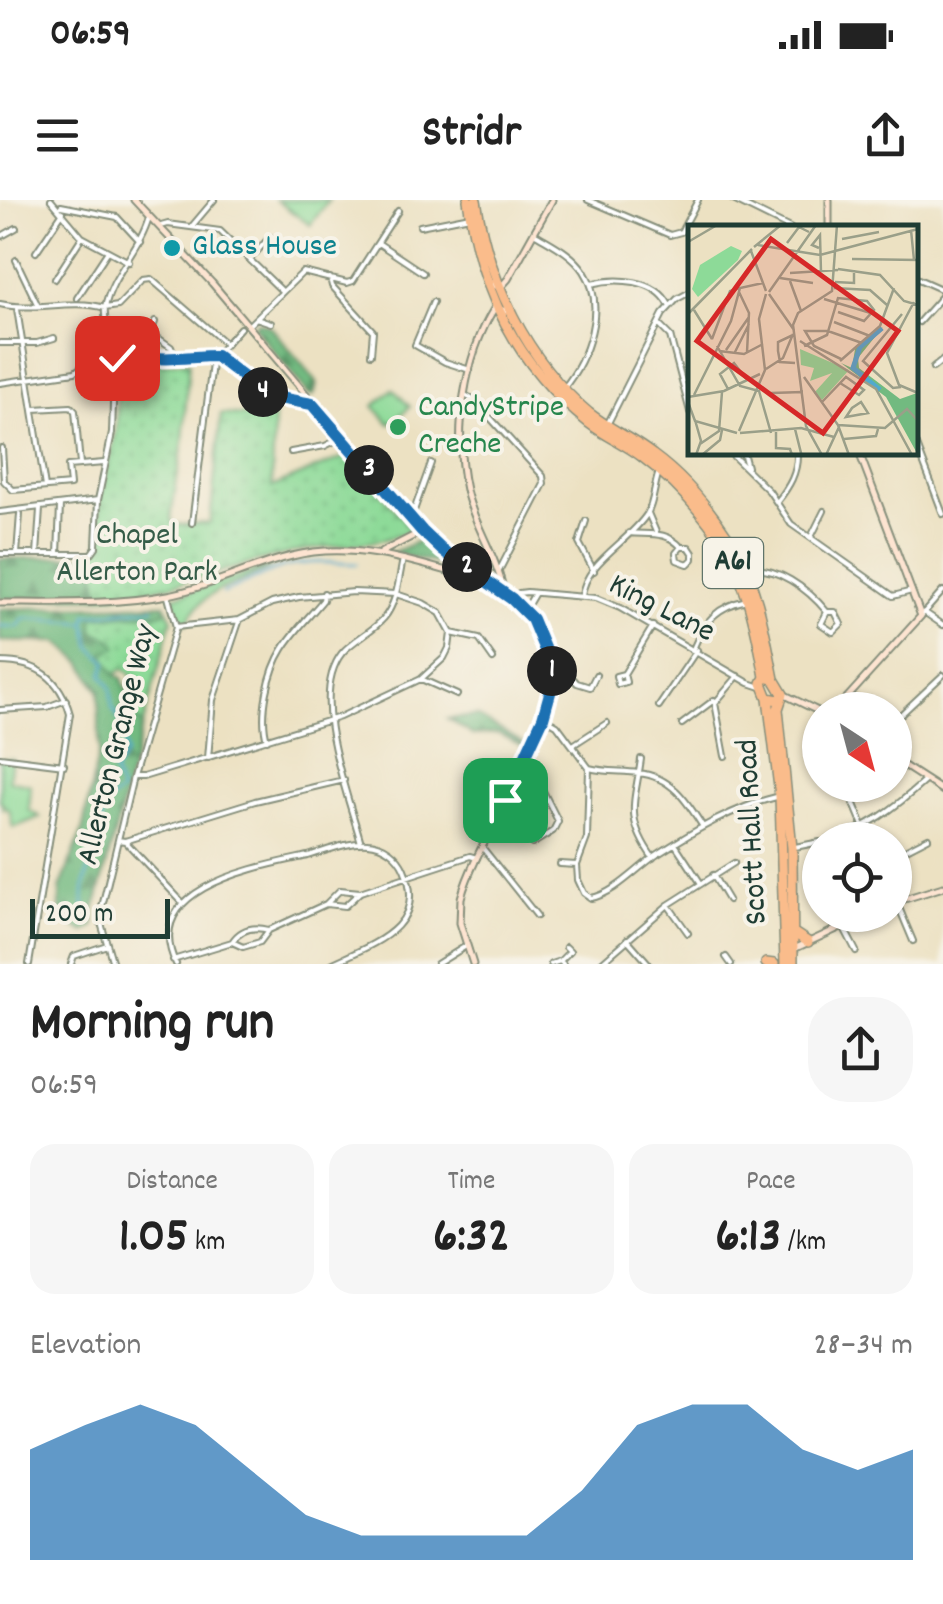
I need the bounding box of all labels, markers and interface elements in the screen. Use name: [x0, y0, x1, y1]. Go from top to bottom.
text: 06:59: [50, 8, 131, 63]
text: Stridr: [422, 103, 521, 167]
icon: menu: [30, 108, 85, 163]
icon: share: [858, 108, 913, 163]
place label: Glass House: [192, 225, 337, 271]
inset map: [688, 225, 918, 455]
marker: Glass House: [161, 237, 183, 259]
pin: [75, 316, 160, 401]
icon: check: [90, 331, 145, 386]
pin: 4: [238, 367, 288, 417]
text: 4: [257, 372, 269, 412]
place label: CandyStripe Creche: [418, 386, 564, 469]
marker: CandyStripe Creche: [387, 416, 409, 438]
pin: 3: [344, 445, 394, 495]
text: 3: [363, 450, 375, 490]
park label: Chapel Allerton Park: [56, 514, 218, 597]
road number: A61: [703, 538, 763, 588]
pin: 2: [442, 542, 492, 592]
text: 2: [461, 547, 473, 587]
street label: King Lane: [600, 564, 722, 656]
street label: Allerton Grange Way: [67, 619, 171, 870]
pin: 1: [527, 646, 577, 696]
text: 1: [549, 651, 555, 691]
north arrow: [802, 692, 912, 802]
map controls: [802, 692, 912, 932]
street label: Scott Hall Road: [726, 738, 782, 926]
pin: [463, 758, 548, 843]
icon: arrive: [478, 773, 533, 828]
button: locate: [802, 822, 912, 932]
scale bar: [30, 894, 170, 938]
text: 200 m: [45, 896, 113, 936]
text: Morning run: [30, 987, 274, 1066]
button: share: [808, 997, 913, 1102]
text: 06:59: [30, 1064, 98, 1110]
text: Distance: [126, 1163, 218, 1203]
text: Time: [448, 1163, 495, 1203]
text: Pace: [746, 1163, 796, 1203]
text: 1.05: [119, 1203, 188, 1275]
text: 6:32: [433, 1203, 510, 1275]
text: 6:13: [715, 1203, 781, 1275]
text: km: [188, 1224, 226, 1264]
text: /km: [781, 1224, 826, 1264]
text: Elevation: [30, 1324, 141, 1370]
text: 28–34 m: [814, 1324, 913, 1370]

